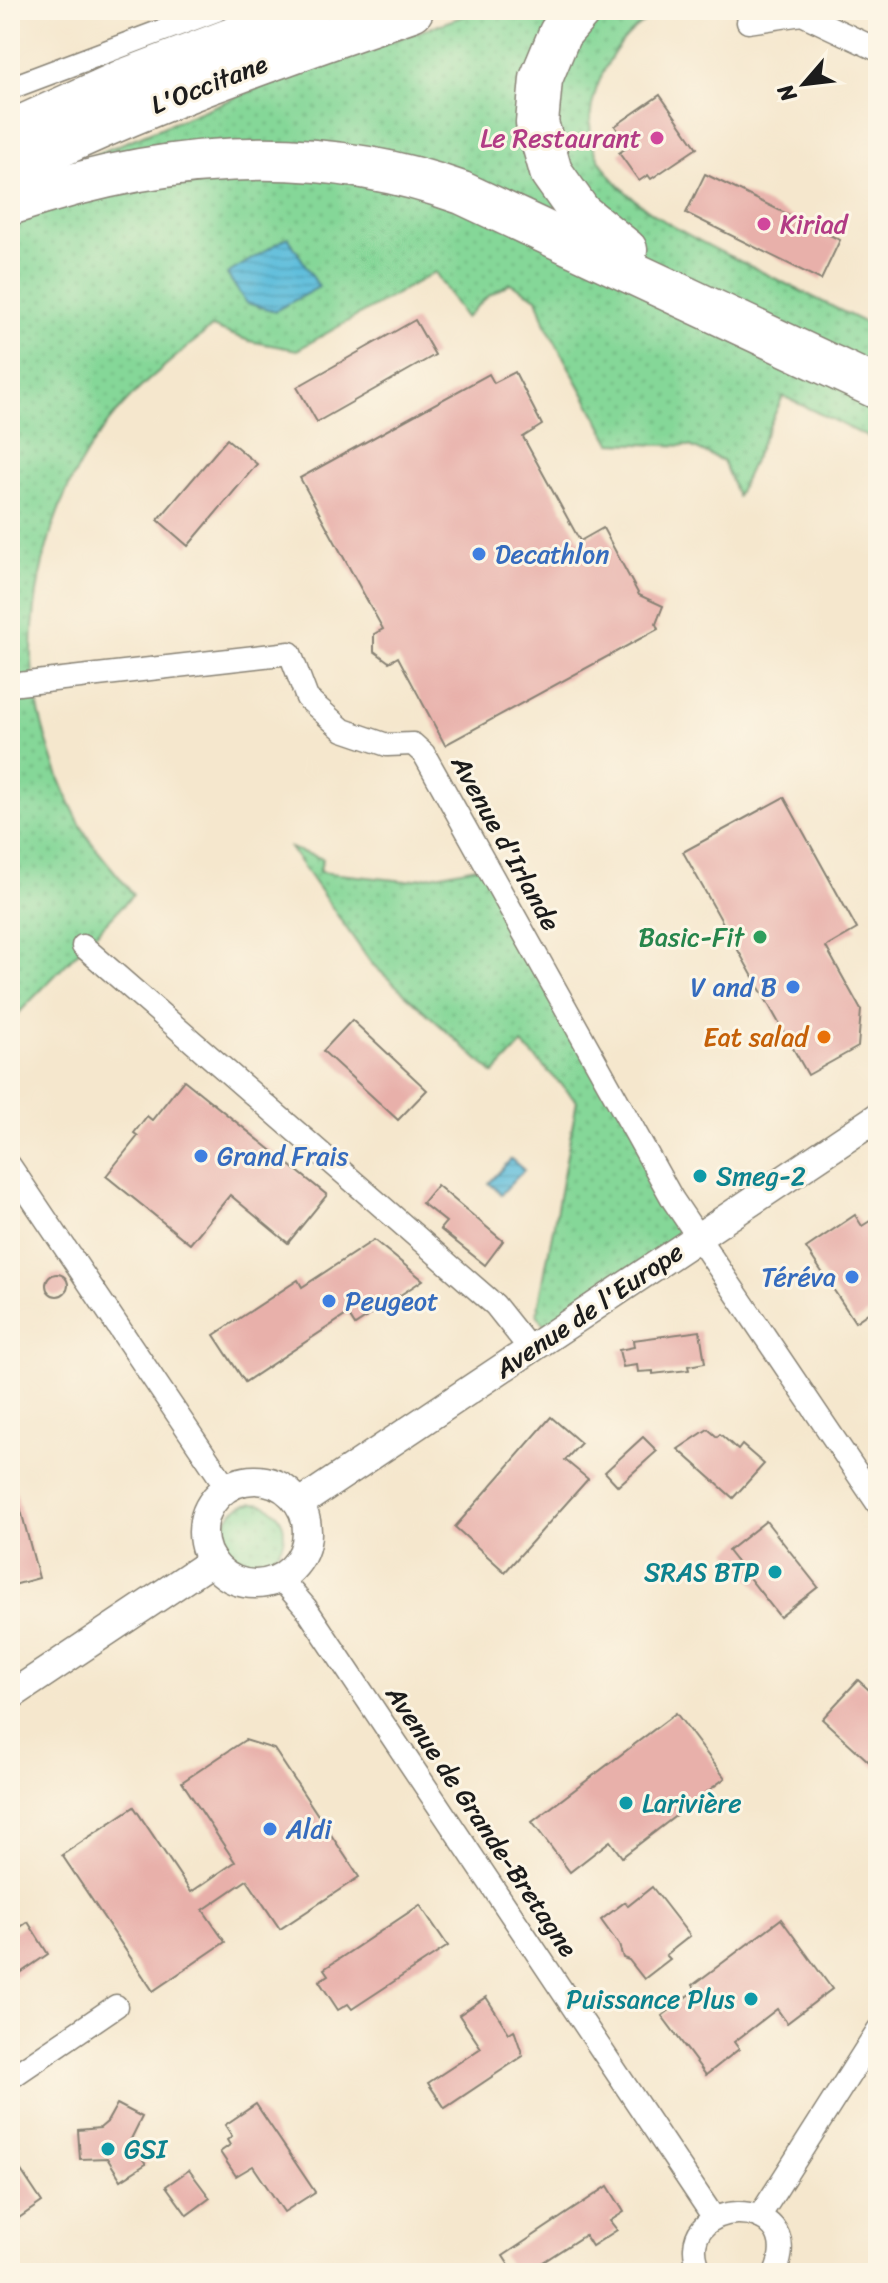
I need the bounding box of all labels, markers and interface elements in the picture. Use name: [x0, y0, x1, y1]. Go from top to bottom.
street label: L'Occitane: [144, 41, 275, 127]
north arrow: [764, 44, 844, 124]
text: N: [766, 77, 808, 110]
place label: Le Restaurant: [480, 115, 641, 161]
marker: Le Restaurant: [648, 129, 666, 147]
place label: Kiriad: [780, 201, 850, 247]
marker: Kiriad: [755, 215, 773, 233]
place label: Decathlon: [495, 531, 609, 577]
marker: Decathlon: [470, 545, 488, 563]
street label: Avenue d'Irlande: [438, 745, 574, 940]
place label: Basic-Fit: [639, 914, 746, 960]
marker: Basic-Fit: [751, 928, 769, 946]
place label: V and B: [691, 964, 777, 1010]
marker: V and B: [784, 978, 802, 996]
place label: Eat salad: [703, 1014, 810, 1060]
marker: Eat salad: [815, 1028, 833, 1046]
place label: Grand Frais: [217, 1133, 348, 1179]
marker: Grand Frais: [192, 1147, 210, 1165]
place label: Smeg-2: [716, 1153, 806, 1199]
marker: Smeg-2: [691, 1167, 709, 1185]
street label: Avenue de l'Europe: [484, 1229, 693, 1391]
place label: Téréva: [761, 1254, 836, 1300]
marker: Téréva: [843, 1268, 861, 1286]
place label: Peugeot: [345, 1278, 438, 1324]
marker: Peugeot: [320, 1292, 338, 1310]
place label: SRAS BTP: [644, 1549, 759, 1595]
marker: SRAS BTP: [766, 1563, 784, 1581]
street label: Avenue de Grande-Bretagne: [373, 1675, 591, 1967]
place label: Larivière: [642, 1780, 742, 1826]
marker: Larivière: [617, 1794, 635, 1812]
place label: Aldi: [285, 1806, 332, 1852]
marker: Aldi: [261, 1820, 279, 1838]
place label: Puissance Plus: [566, 1976, 735, 2022]
marker: Puissance Plus: [742, 1990, 760, 2008]
place label: GSI: [124, 2126, 169, 2172]
marker: GSI: [99, 2140, 117, 2158]

